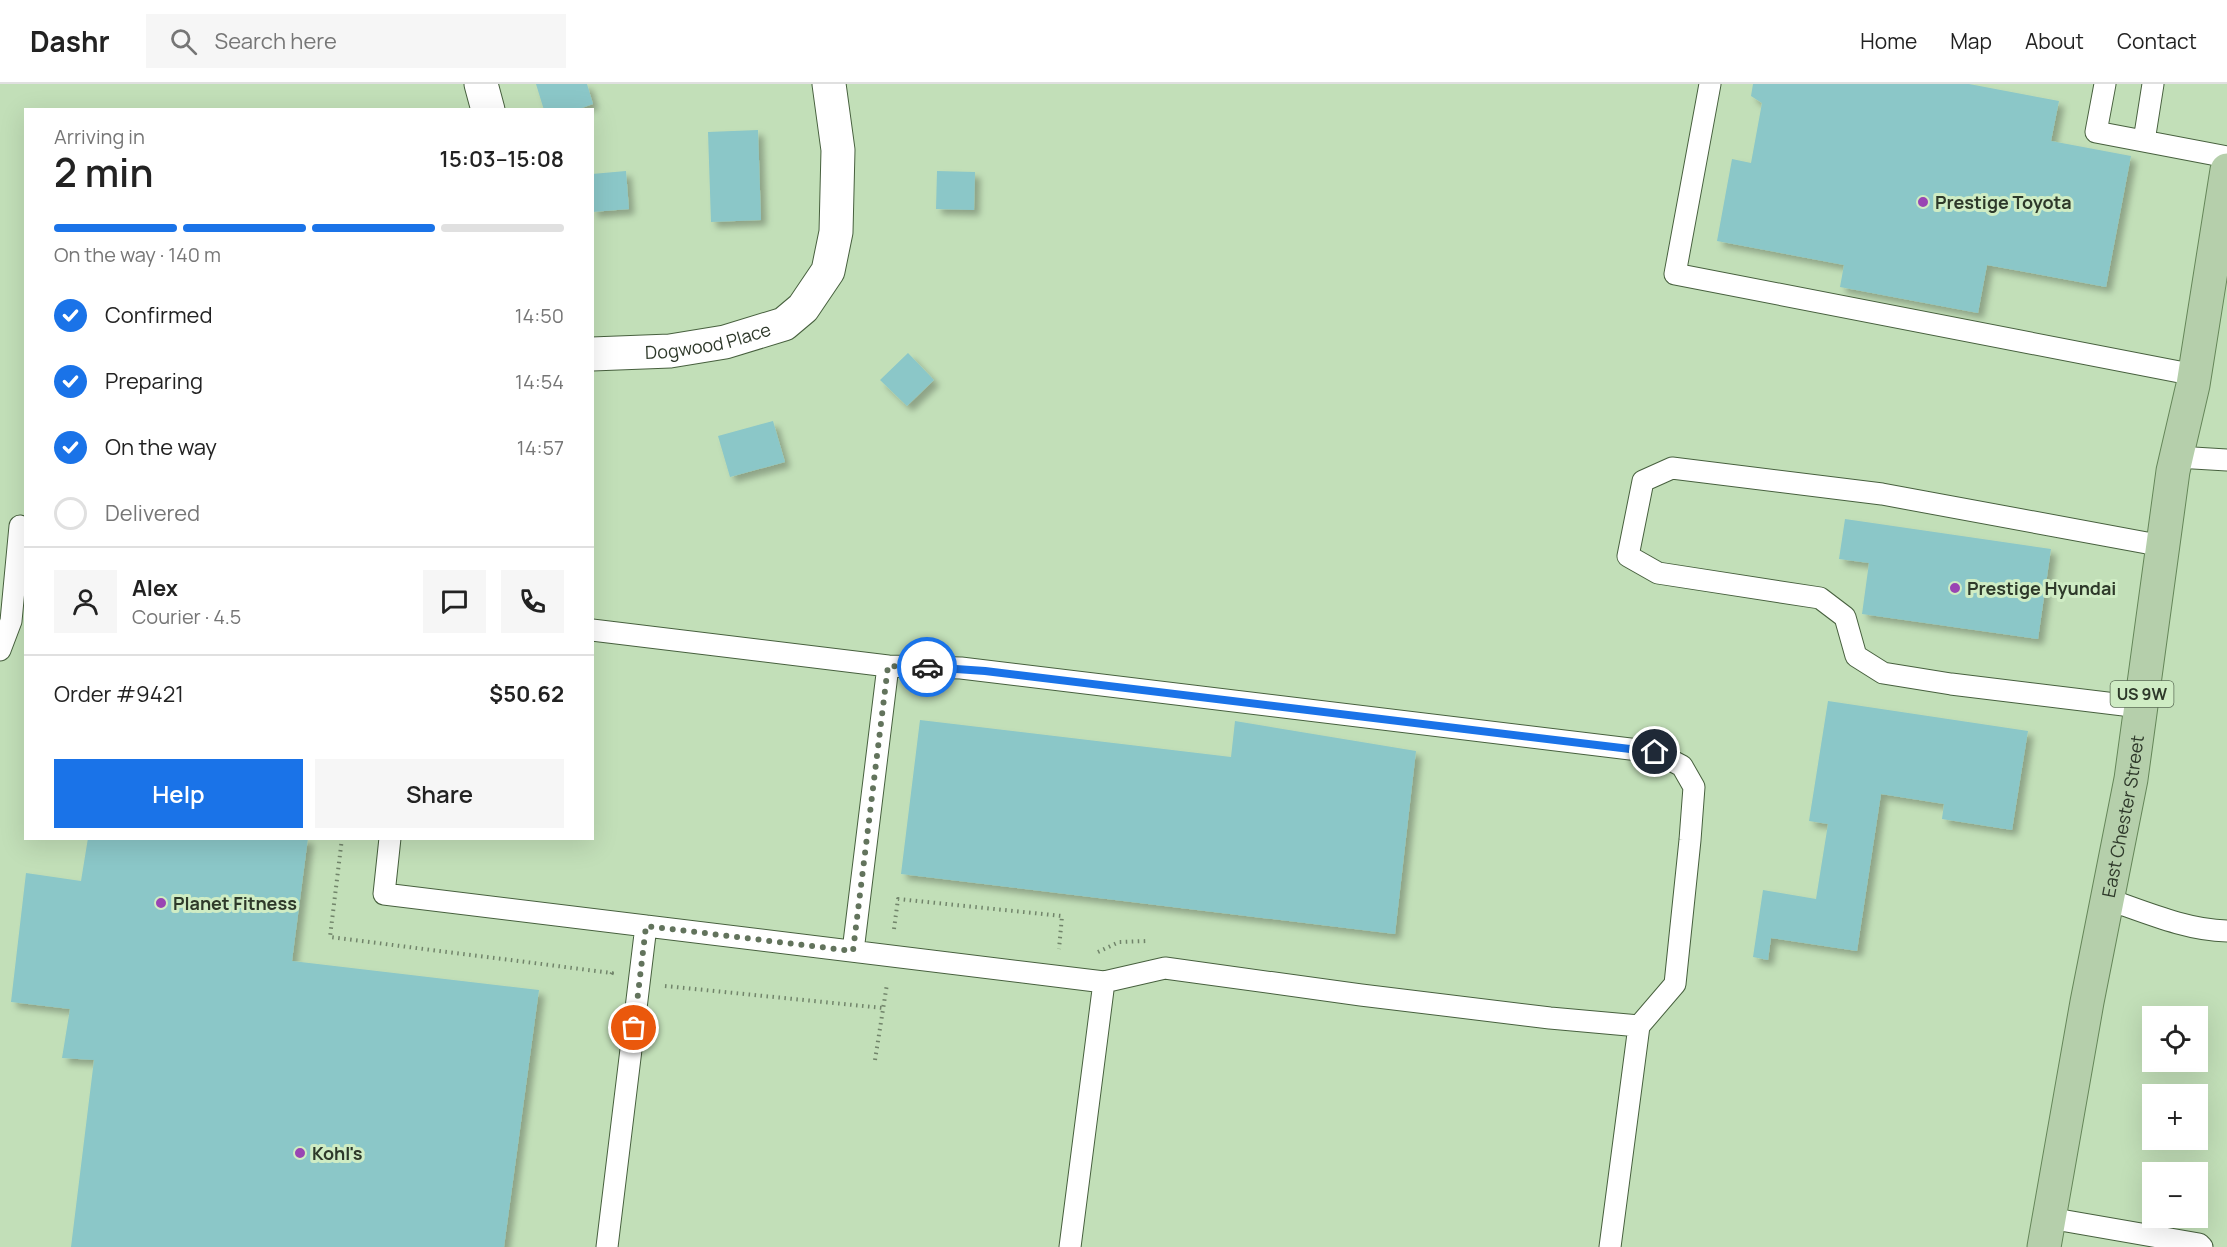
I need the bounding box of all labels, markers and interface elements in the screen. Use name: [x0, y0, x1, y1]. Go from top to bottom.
search box: [146, 14, 566, 68]
text: Dashr: [30, 22, 110, 60]
icon: search: [167, 25, 200, 58]
text: Search here: [215, 26, 337, 56]
text: Home: [1860, 27, 1917, 55]
text: Map: [1950, 27, 1992, 55]
text: About: [2025, 27, 2084, 55]
text: Contact: [2117, 27, 2197, 55]
text: Arriving in: [54, 123, 145, 150]
text: 15:03–15:08: [440, 144, 564, 174]
text: 2 min: [54, 145, 153, 199]
place label: Prestige Toyota: [1935, 190, 2072, 214]
marker: Prestige Toyota: [1916, 195, 1930, 209]
text: On the way · 140 m: [54, 241, 221, 268]
icon: check: [54, 299, 87, 332]
text: Confirmed: [105, 300, 213, 330]
text: 14:50: [515, 302, 564, 329]
street label: Dogwood Place: [645, 317, 774, 364]
icon: check: [54, 365, 87, 398]
text: Preparing: [105, 366, 203, 396]
text: 14:54: [515, 368, 564, 395]
icon: check: [54, 431, 87, 464]
text: On the way: [105, 432, 217, 462]
text: 14:57: [517, 434, 564, 461]
text: Delivered: [105, 498, 200, 528]
button: person: [54, 570, 117, 633]
button: chat: [423, 570, 486, 633]
button: phone: [501, 570, 564, 633]
text: Alex: [132, 573, 178, 603]
place label: Prestige Hyundai: [1967, 576, 2116, 600]
marker: Prestige Hyundai: [1948, 581, 1962, 595]
text: Courier · 4.5: [132, 603, 241, 630]
courier: [897, 637, 957, 697]
icon: car: [911, 651, 944, 684]
text: Order #9421: [54, 679, 184, 709]
text: $50.62: [489, 679, 564, 709]
road number: US 9W: [2110, 681, 2174, 707]
pin: [1629, 726, 1680, 777]
street label: East Chester Street: [2096, 734, 2149, 899]
icon: home: [1638, 735, 1671, 768]
button: Help: [54, 759, 303, 828]
button: Share: [315, 759, 564, 828]
place label: Planet Fitness: [173, 891, 297, 915]
marker: Planet Fitness: [154, 896, 168, 910]
pin: [608, 1002, 659, 1053]
map controls: [2142, 1006, 2208, 1228]
button: locate: [2142, 1006, 2208, 1072]
icon: bag: [617, 1011, 650, 1044]
button: +: [2142, 1084, 2208, 1150]
place label: Kohl's: [312, 1141, 363, 1165]
marker: Kohl's: [293, 1146, 307, 1160]
button: −: [2142, 1162, 2208, 1228]

